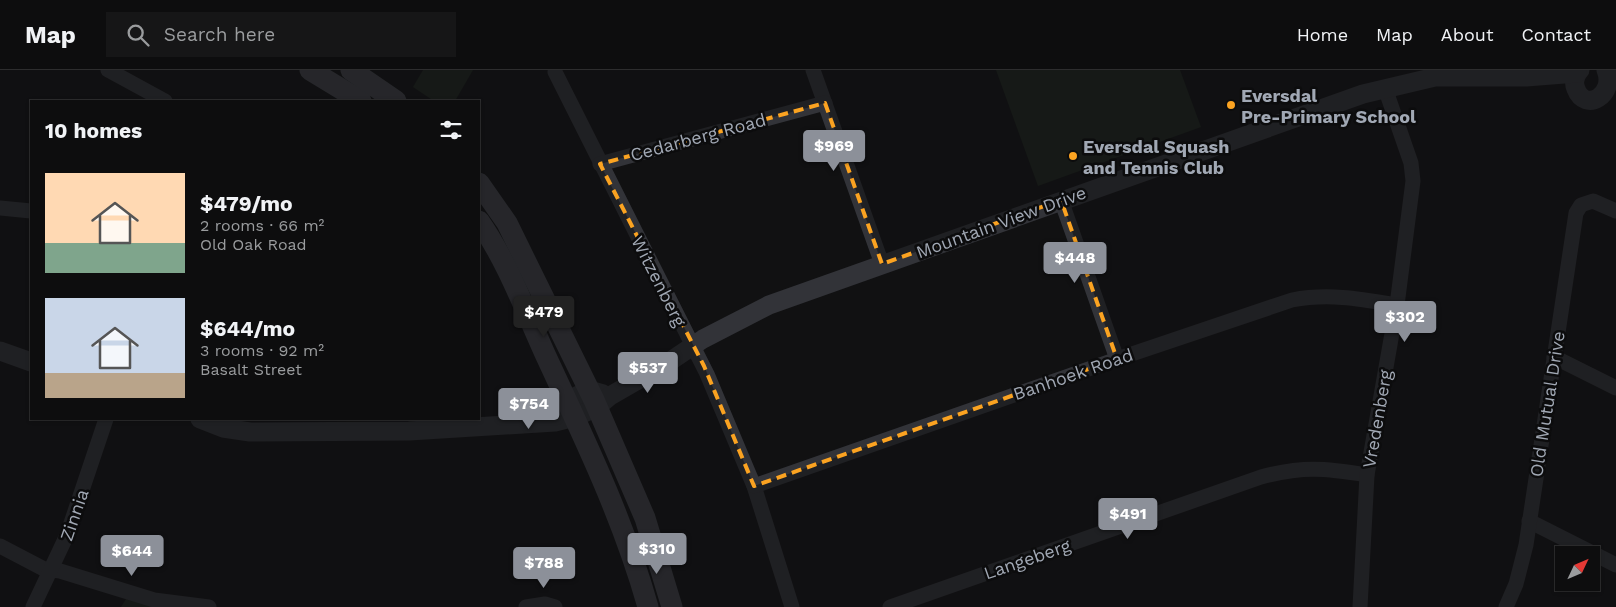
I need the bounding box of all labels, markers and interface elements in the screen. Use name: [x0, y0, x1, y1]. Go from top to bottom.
search box: [106, 12, 456, 57]
text: Map: [25, 21, 76, 49]
icon: search: [124, 21, 152, 49]
text: Search here: [164, 23, 275, 46]
text: Home: [1297, 24, 1348, 45]
text: Map: [1376, 24, 1413, 45]
text: About: [1441, 24, 1493, 45]
text: Contact: [1521, 24, 1591, 45]
place label: Eversdal Pre-Primary School: [1241, 85, 1416, 127]
marker: Eversdal Pre-Primary School: [1225, 99, 1237, 111]
street label: Cedarberg Road: [628, 109, 768, 165]
icon: filters: [437, 116, 465, 144]
text: 10 homes: [45, 118, 142, 143]
pin: $969: [804, 129, 864, 172]
text: $969: [814, 136, 854, 155]
place label: Eversdal Squash and Tennis Club: [1083, 136, 1229, 178]
marker: Eversdal Squash and Tennis Club: [1067, 150, 1079, 162]
street label: Mountain View Drive: [913, 181, 1089, 263]
text: $479/mo: [200, 191, 293, 216]
icon: home: [85, 193, 145, 253]
text: 2 rooms · 66 m²: [200, 216, 324, 235]
street label: Witzenberg: [627, 232, 691, 330]
text: Old Oak Road: [200, 235, 307, 254]
pin: $448: [1045, 242, 1105, 284]
text: $448: [1055, 248, 1095, 267]
pin: $479: [514, 296, 574, 338]
pin: $302: [1375, 300, 1435, 343]
text: $479: [524, 302, 564, 321]
text: $302: [1385, 307, 1425, 326]
text: $644/mo: [200, 316, 295, 341]
icon: home: [85, 318, 145, 378]
street label: Old Mutual Drive: [1525, 330, 1569, 478]
text: 3 rooms · 92 m²: [200, 341, 324, 360]
street label: Banhoek Road: [1010, 344, 1136, 404]
pin: $537: [618, 352, 678, 394]
text: $537: [629, 358, 667, 377]
text: Basalt Street: [200, 360, 302, 379]
street label: Vredenberg: [1358, 368, 1396, 470]
pin: $754: [499, 388, 559, 430]
text: $754: [509, 394, 549, 413]
street label: Zinnia: [55, 486, 93, 544]
pin: $491: [1098, 498, 1158, 540]
text: $491: [1109, 504, 1147, 523]
pin: $310: [627, 532, 687, 575]
pin: $644: [102, 534, 162, 577]
street label: Langeberg: [981, 534, 1073, 584]
text: $310: [639, 539, 675, 558]
text: $644: [112, 541, 152, 560]
pin: $788: [514, 546, 574, 589]
north arrow: [1555, 546, 1600, 591]
map controls: [1555, 546, 1600, 591]
text: $788: [524, 553, 564, 572]

